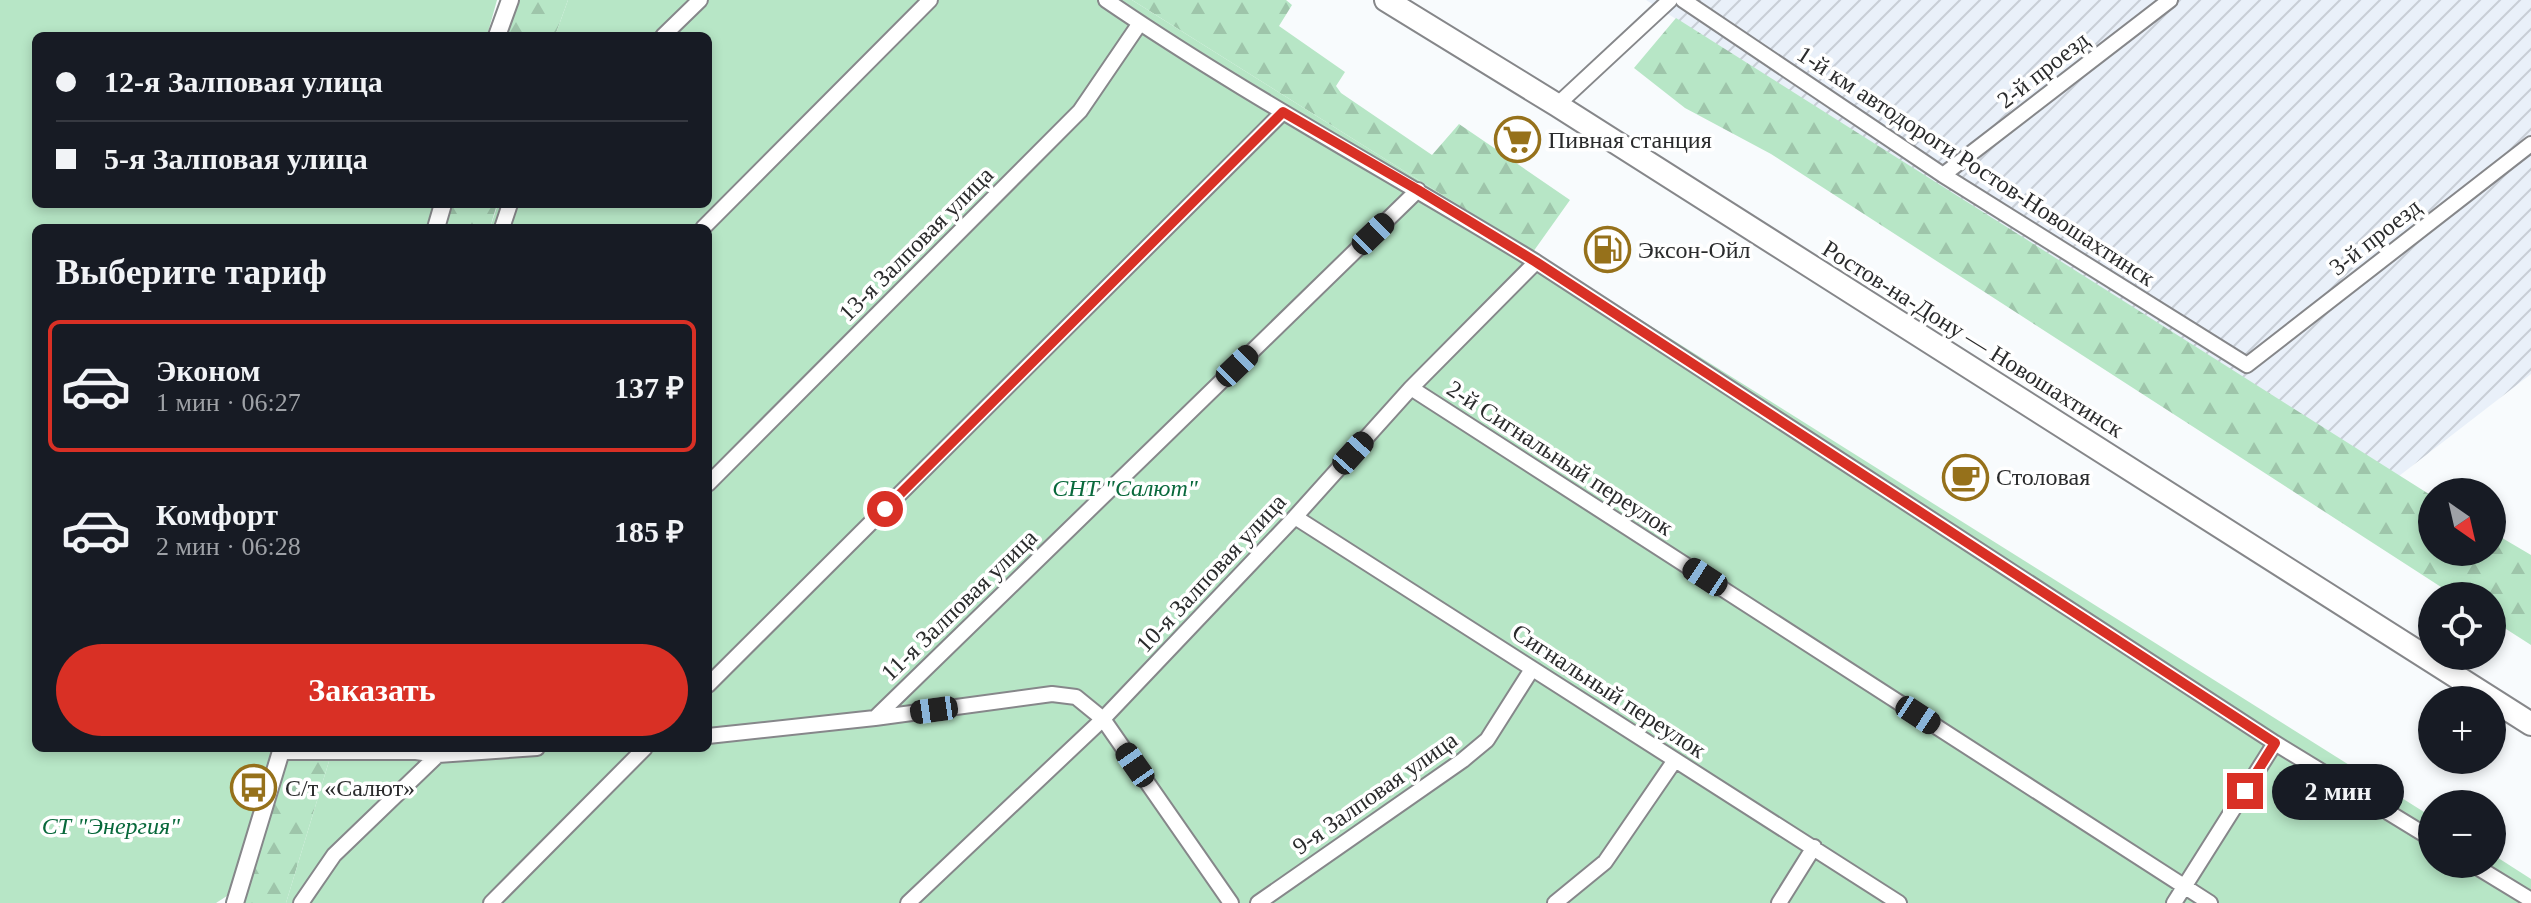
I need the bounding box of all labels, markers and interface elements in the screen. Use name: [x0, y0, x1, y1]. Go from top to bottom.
street label: 2-й проезд: [1992, 26, 2094, 114]
street label: 1-й км автодороги Ростов-Новошахтинск: [1793, 41, 2160, 292]
text: 12-я Залповая улица: [104, 65, 383, 98]
supermarket icon: Пивная станция: [1493, 116, 1541, 164]
place label: Пивная станция: [1548, 127, 1712, 153]
text: 5-я Залповая улица: [104, 142, 368, 175]
street label: 13-я Залповая улица: [834, 161, 999, 326]
street label: 3-й проезд: [2324, 193, 2426, 281]
car: [1347, 209, 1399, 259]
fuel station icon: Эксон-Ойл: [1583, 226, 1631, 274]
street label: Ростов-на-Дону — Новошахтинск: [1818, 235, 2128, 443]
place label: Эксон-Ойл: [1638, 237, 1751, 263]
text: Выберите тариф: [56, 252, 327, 292]
car: [1211, 341, 1263, 391]
icon: car: [60, 350, 132, 422]
text: Эконом: [156, 354, 260, 387]
text: 137 ₽: [614, 371, 684, 404]
street label: 2-й Сигнальный переулок: [1442, 375, 1678, 541]
text: 1 мин · 06:27: [156, 388, 301, 417]
car: [1328, 427, 1378, 479]
cafe icon: Столовая: [1941, 453, 1989, 501]
place label: Столовая: [1996, 464, 2090, 490]
park label: СНТ "Салют": [1052, 475, 1199, 501]
north arrow: [2418, 478, 2506, 566]
map controls: [2418, 478, 2506, 878]
street label: 10-я Залповая улица: [1131, 488, 1291, 657]
route start: [867, 491, 903, 527]
icon: car: [60, 494, 132, 566]
text: Комфорт: [156, 498, 278, 531]
text: 185 ₽: [614, 515, 684, 548]
street label: 11-я Залповая улица: [876, 524, 1042, 686]
text: 2 мин · 06:28: [156, 532, 301, 561]
car: [1678, 554, 1732, 600]
button: locate: [2418, 582, 2506, 670]
street label: Сигнальный переулок: [1507, 619, 1711, 763]
button: Заказать: [56, 644, 688, 736]
button: +: [2418, 686, 2506, 774]
car: [1891, 692, 1945, 738]
car: [909, 695, 959, 725]
street label: 9-я Залповая улица: [1288, 726, 1462, 859]
car: [1111, 738, 1159, 792]
callout: 2 мин: [2273, 763, 2405, 819]
bus stop icon: С/т «Салют»: [230, 764, 278, 812]
route end: [2227, 773, 2263, 809]
place label: С/т «Салют»: [285, 775, 415, 801]
text: 2 мин: [2304, 777, 2372, 806]
button: −: [2418, 790, 2506, 878]
park label: СТ "Энергия": [42, 813, 181, 839]

